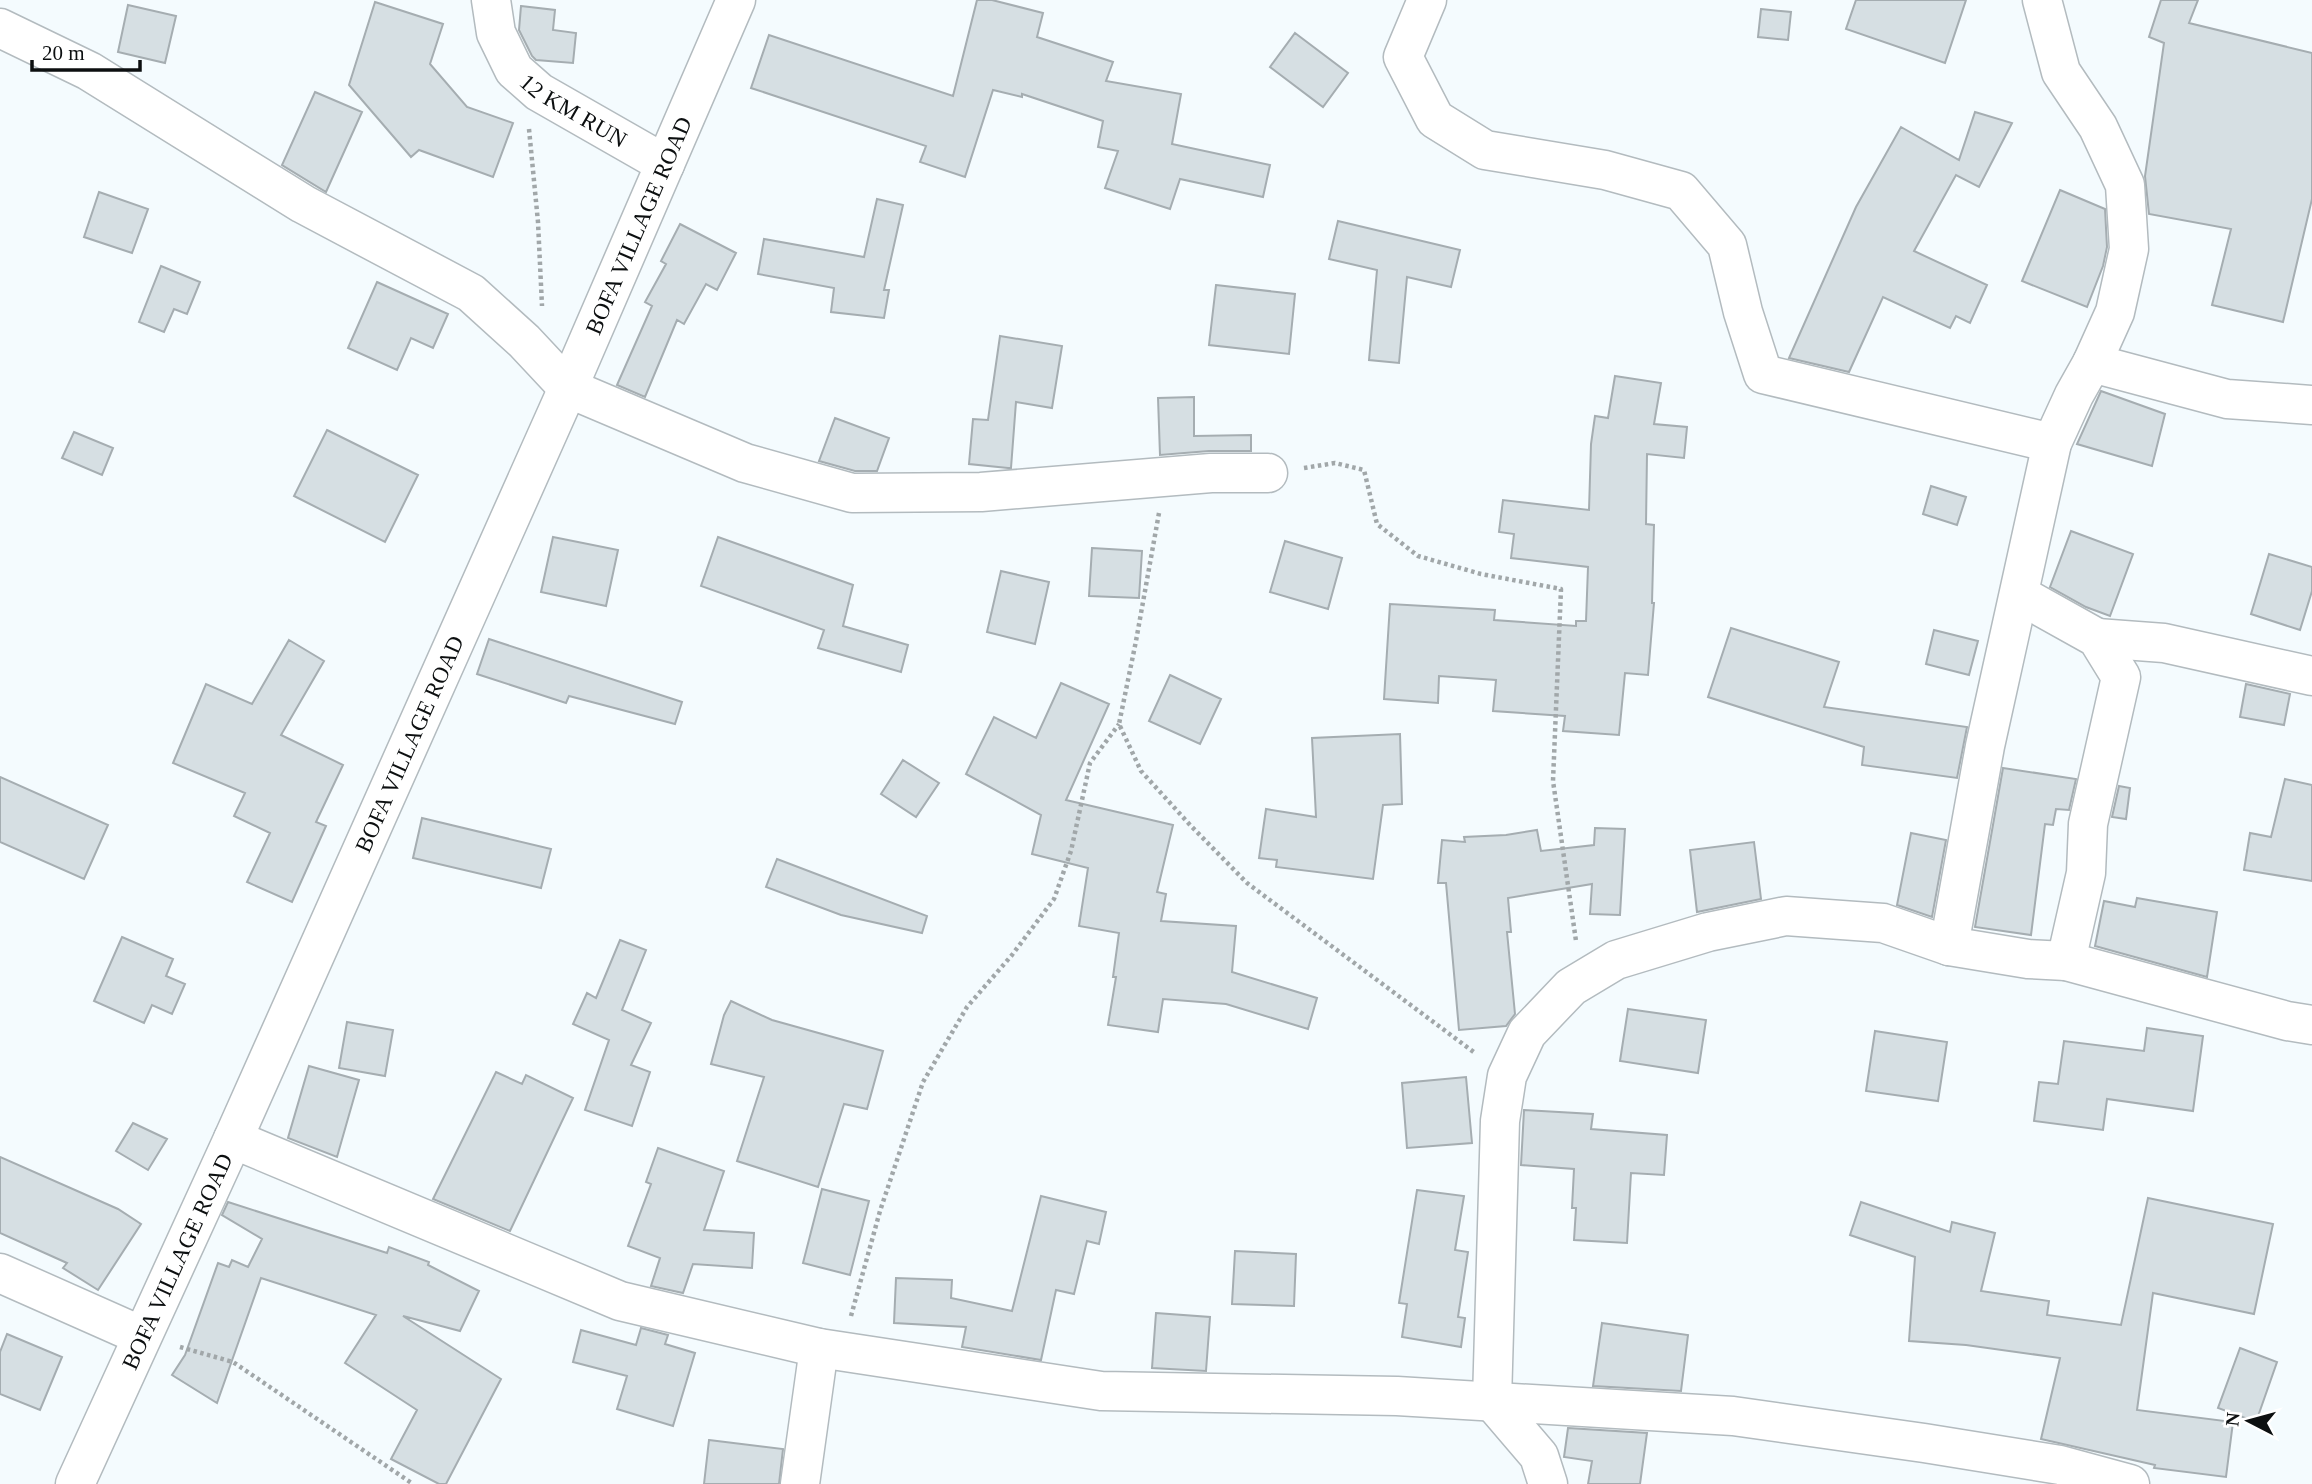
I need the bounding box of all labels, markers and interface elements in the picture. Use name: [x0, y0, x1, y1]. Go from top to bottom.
scale bar: [32, 28, 140, 72]
text: 20 m: [42, 41, 85, 65]
street label: 12 KM RUN: [515, 69, 631, 153]
street label: BOFA VILLAGE ROAD: [581, 113, 697, 338]
street label: BOFA VILLAGE ROAD: [350, 632, 469, 856]
street label: BOFA VILLAGE ROAD: [117, 1150, 238, 1373]
north arrow: [2214, 1386, 2284, 1456]
text: N: [2221, 1411, 2244, 1427]

